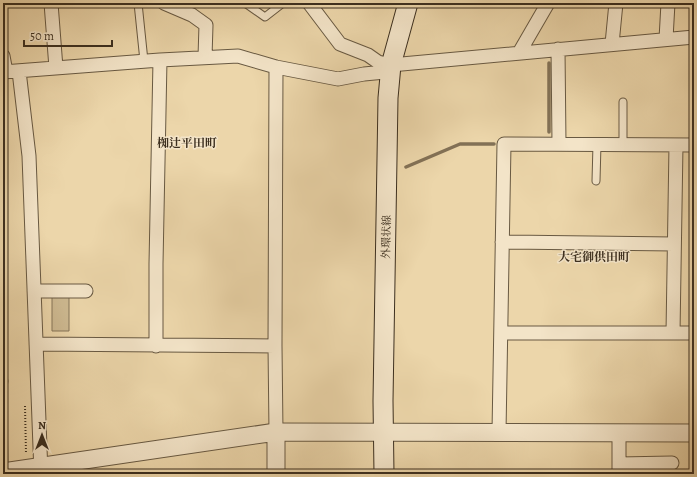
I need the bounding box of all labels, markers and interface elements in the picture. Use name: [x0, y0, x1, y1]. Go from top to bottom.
scale bar: [24, 22, 112, 48]
text: 50 m: [30, 28, 54, 44]
district label: 椥辻平田町: [157, 135, 217, 151]
street label: 外環状線: [379, 215, 394, 259]
district label: 大宅御供田町: [558, 249, 630, 265]
north arrow: [22, 415, 62, 455]
text: N: [38, 418, 46, 433]

